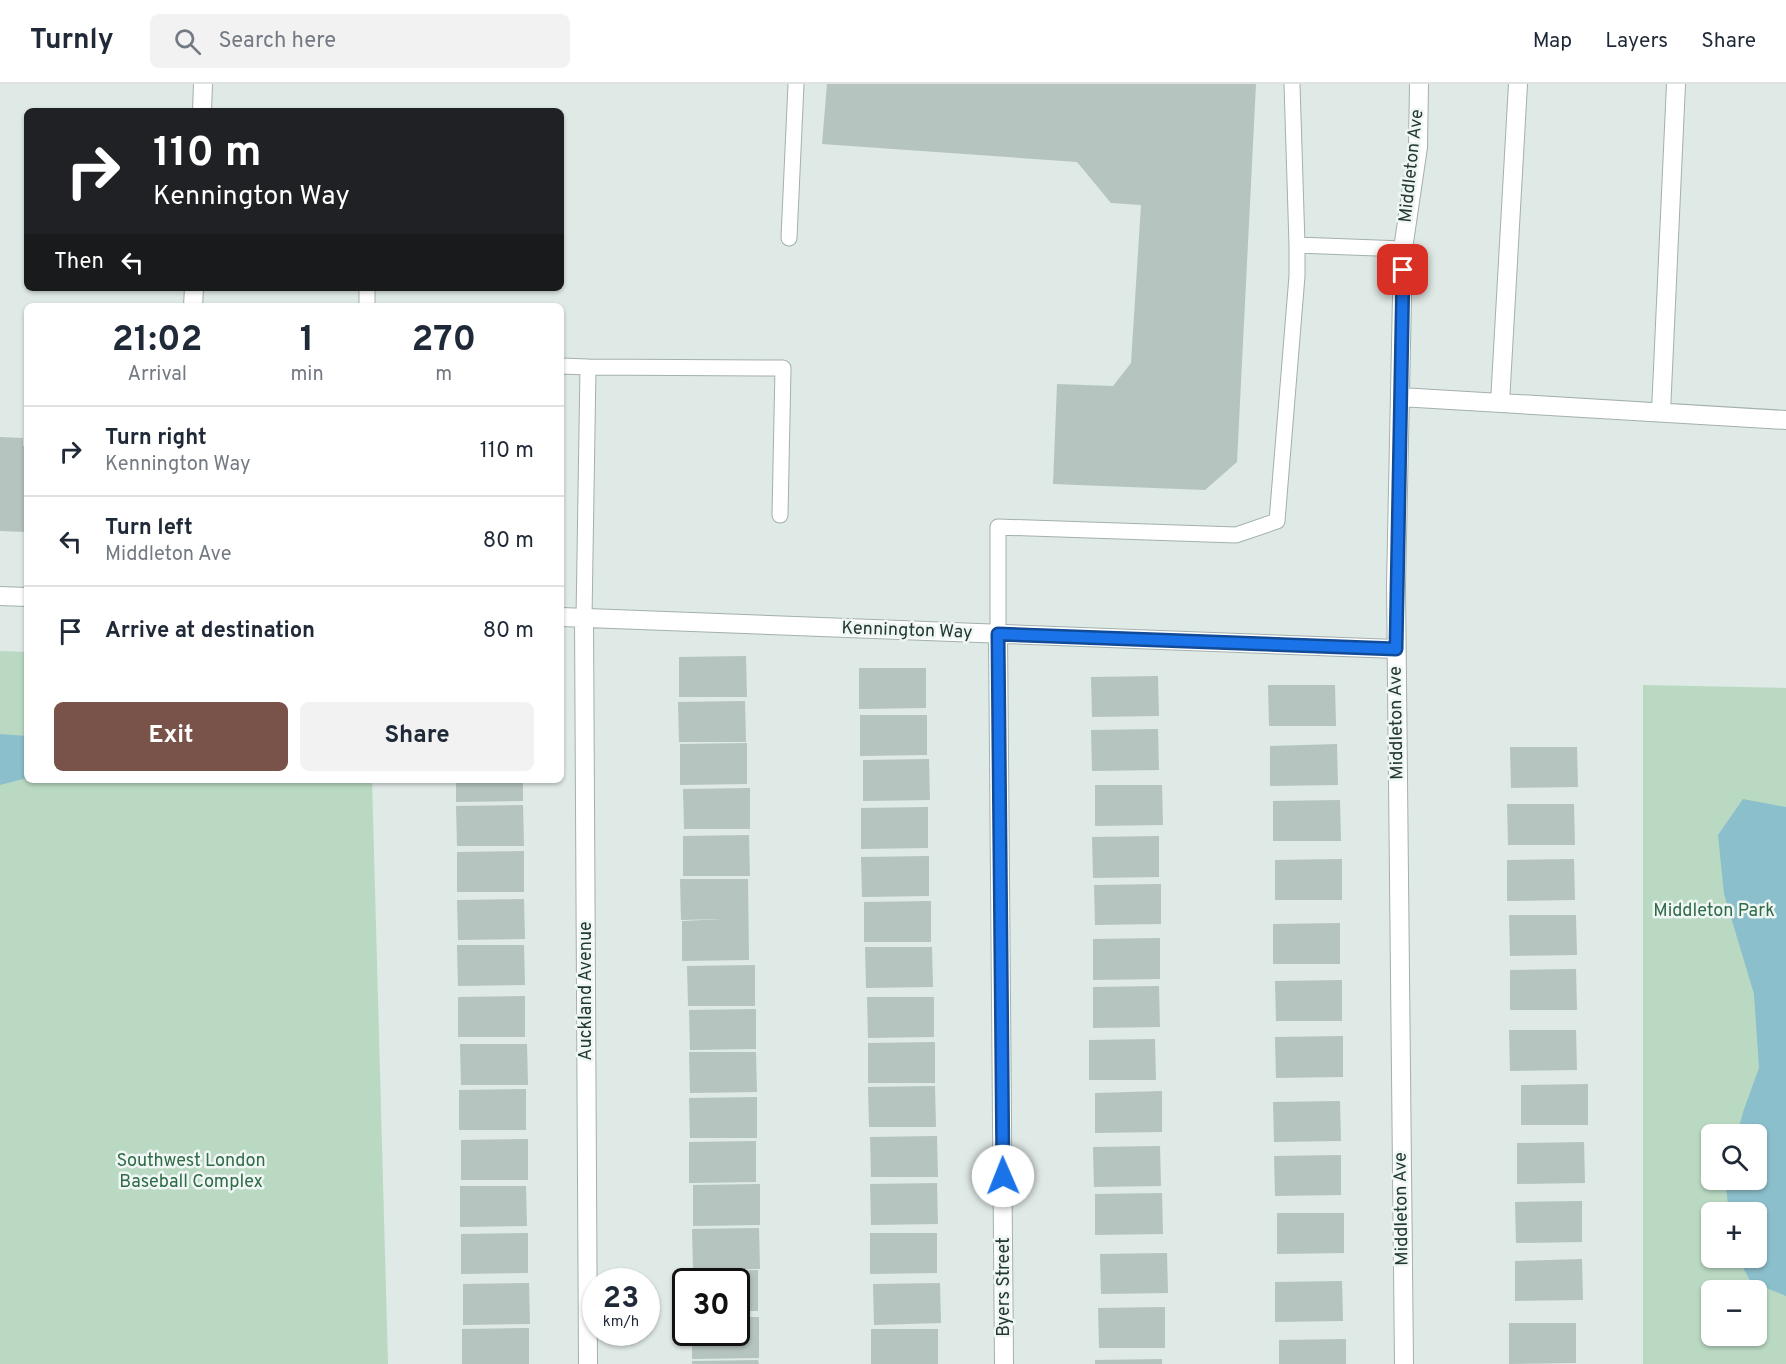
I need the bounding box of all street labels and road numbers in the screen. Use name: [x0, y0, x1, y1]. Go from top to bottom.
street label: Middleton Ave: [1395, 108, 1429, 224]
street label: Kennington Way: [841, 617, 973, 645]
street label: Middleton Ave: [1385, 666, 1409, 780]
street label: Auckland Avenue: [575, 921, 598, 1061]
street label: Middleton Ave: [1390, 1152, 1414, 1266]
street label: Byers Street: [993, 1237, 1016, 1337]

